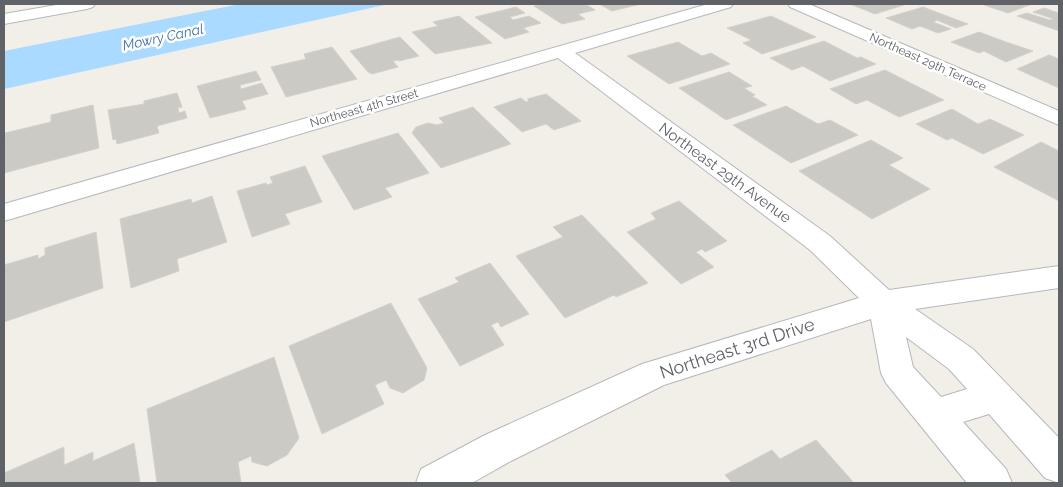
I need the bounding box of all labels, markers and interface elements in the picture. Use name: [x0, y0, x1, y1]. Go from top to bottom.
water label: Mowry Canal: [121, 21, 205, 53]
street label: Northeast 29th Terrace: [867, 30, 989, 94]
street label: Northeast 4th Street: [308, 86, 420, 130]
street label: Northeast 29th Avenue: [655, 119, 795, 227]
street label: Northeast 3rd Drive: [657, 313, 817, 383]

